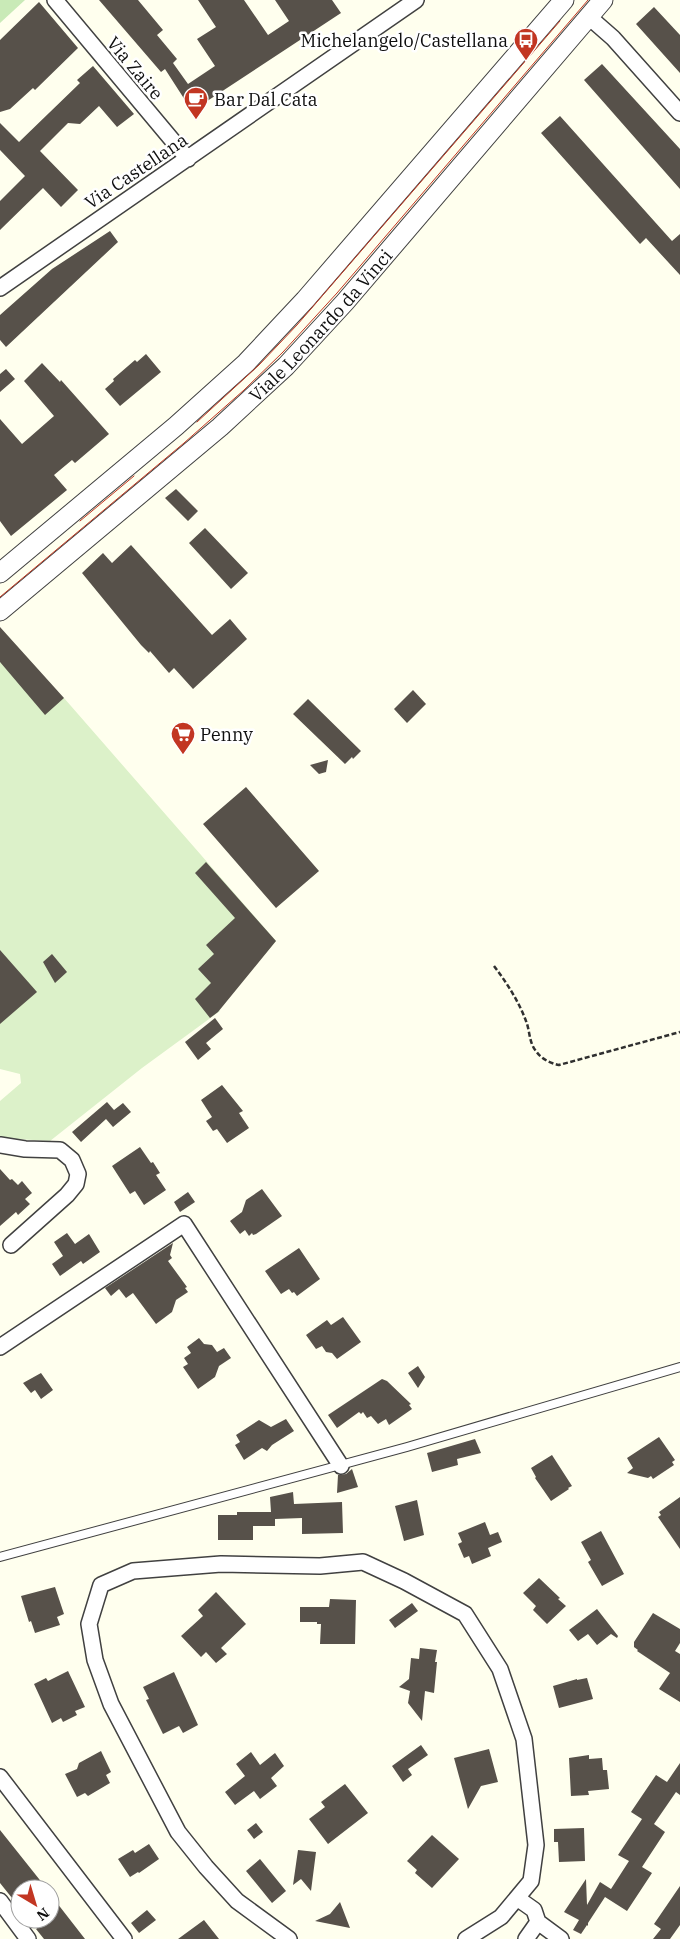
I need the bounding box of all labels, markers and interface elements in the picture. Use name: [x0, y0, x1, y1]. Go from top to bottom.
bus stop icon: Michelangelo/Castellana: [513, 27, 539, 61]
place label: Michelangelo/Castellana: [300, 29, 508, 52]
street label: Via Zaire: [102, 32, 168, 104]
cafe icon: Bar Dal Cata: [183, 86, 209, 120]
place label: Bar Dal Cata: [214, 88, 318, 111]
street label: Via Castellana: [80, 128, 192, 214]
street label: Viale Leonardo da Vinci: [244, 244, 397, 406]
supermarket icon: Penny: [170, 721, 196, 755]
place label: Penny: [200, 723, 253, 746]
north arrow: [10, 1879, 60, 1929]
text: N: [33, 1904, 53, 1925]

